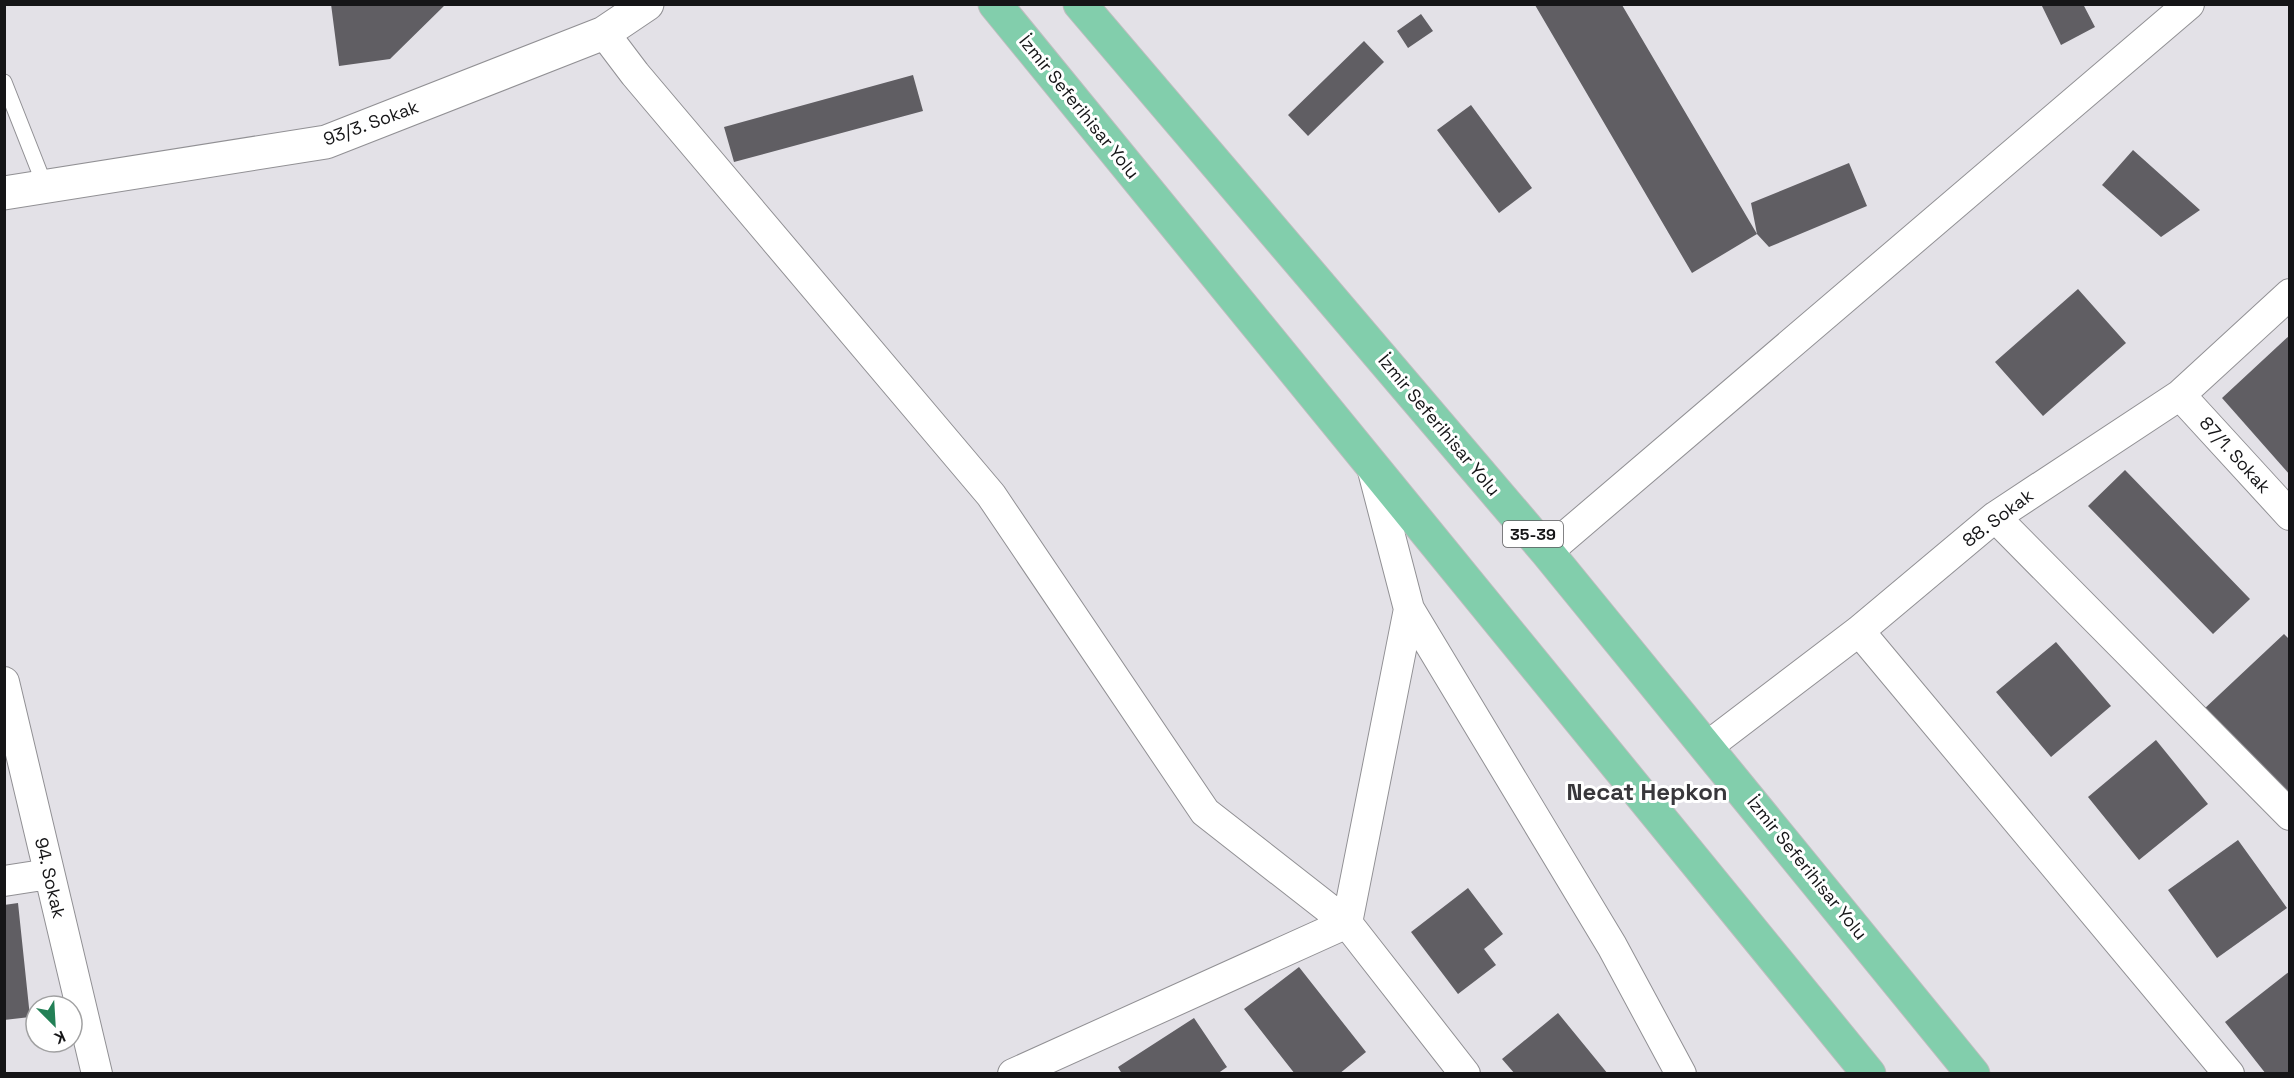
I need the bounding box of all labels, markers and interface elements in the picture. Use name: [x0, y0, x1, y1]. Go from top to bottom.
street label: İzmir Seferihisar Yolu: [1014, 30, 1144, 183]
street label: 93/3. Sokak: [320, 95, 422, 150]
street label: İzmir Seferihisar Yolu: [1373, 349, 1505, 500]
street label: 87/1. Sokak: [2195, 411, 2276, 498]
street label: 88. Sokak: [1958, 483, 2038, 552]
road number: 35-39: [1503, 521, 1563, 547]
district label: Necat Hepkon: [1566, 776, 1728, 807]
street label: İzmir Seferihisar Yolu: [1742, 791, 1872, 944]
street label: 94. Sokak: [30, 835, 71, 921]
north arrow: [24, 994, 84, 1054]
text: K: [51, 1026, 69, 1049]

